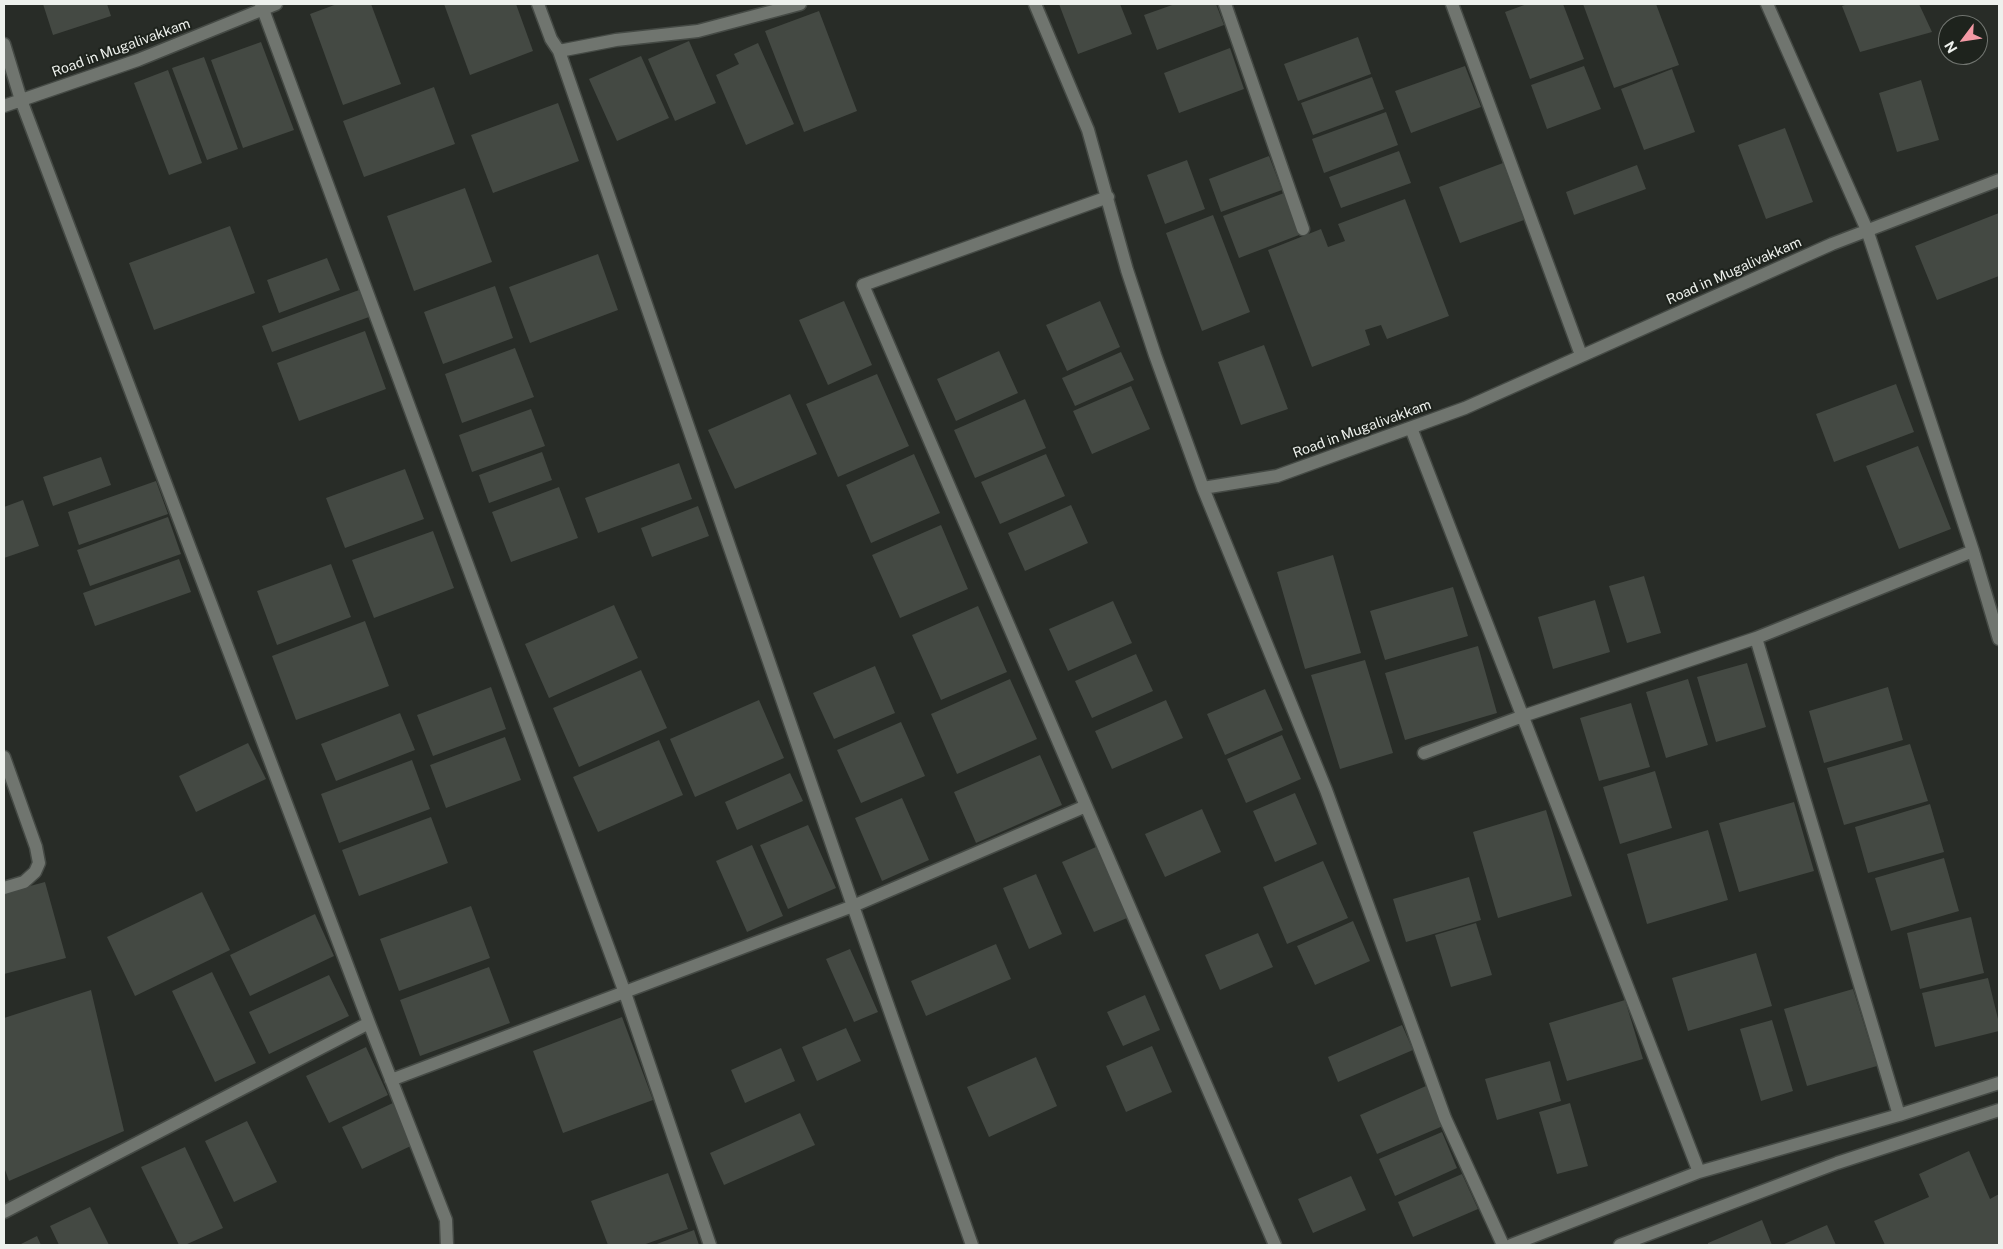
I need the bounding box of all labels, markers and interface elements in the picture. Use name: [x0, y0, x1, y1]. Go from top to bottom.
street label: Road in Mugalivakkam: [50, 15, 192, 81]
north arrow: [1938, 15, 1988, 65]
text: N: [1941, 38, 1961, 56]
street label: Road in Mugalivakkam: [1664, 234, 1804, 308]
street label: Road in Mugalivakkam: [1291, 396, 1433, 462]

